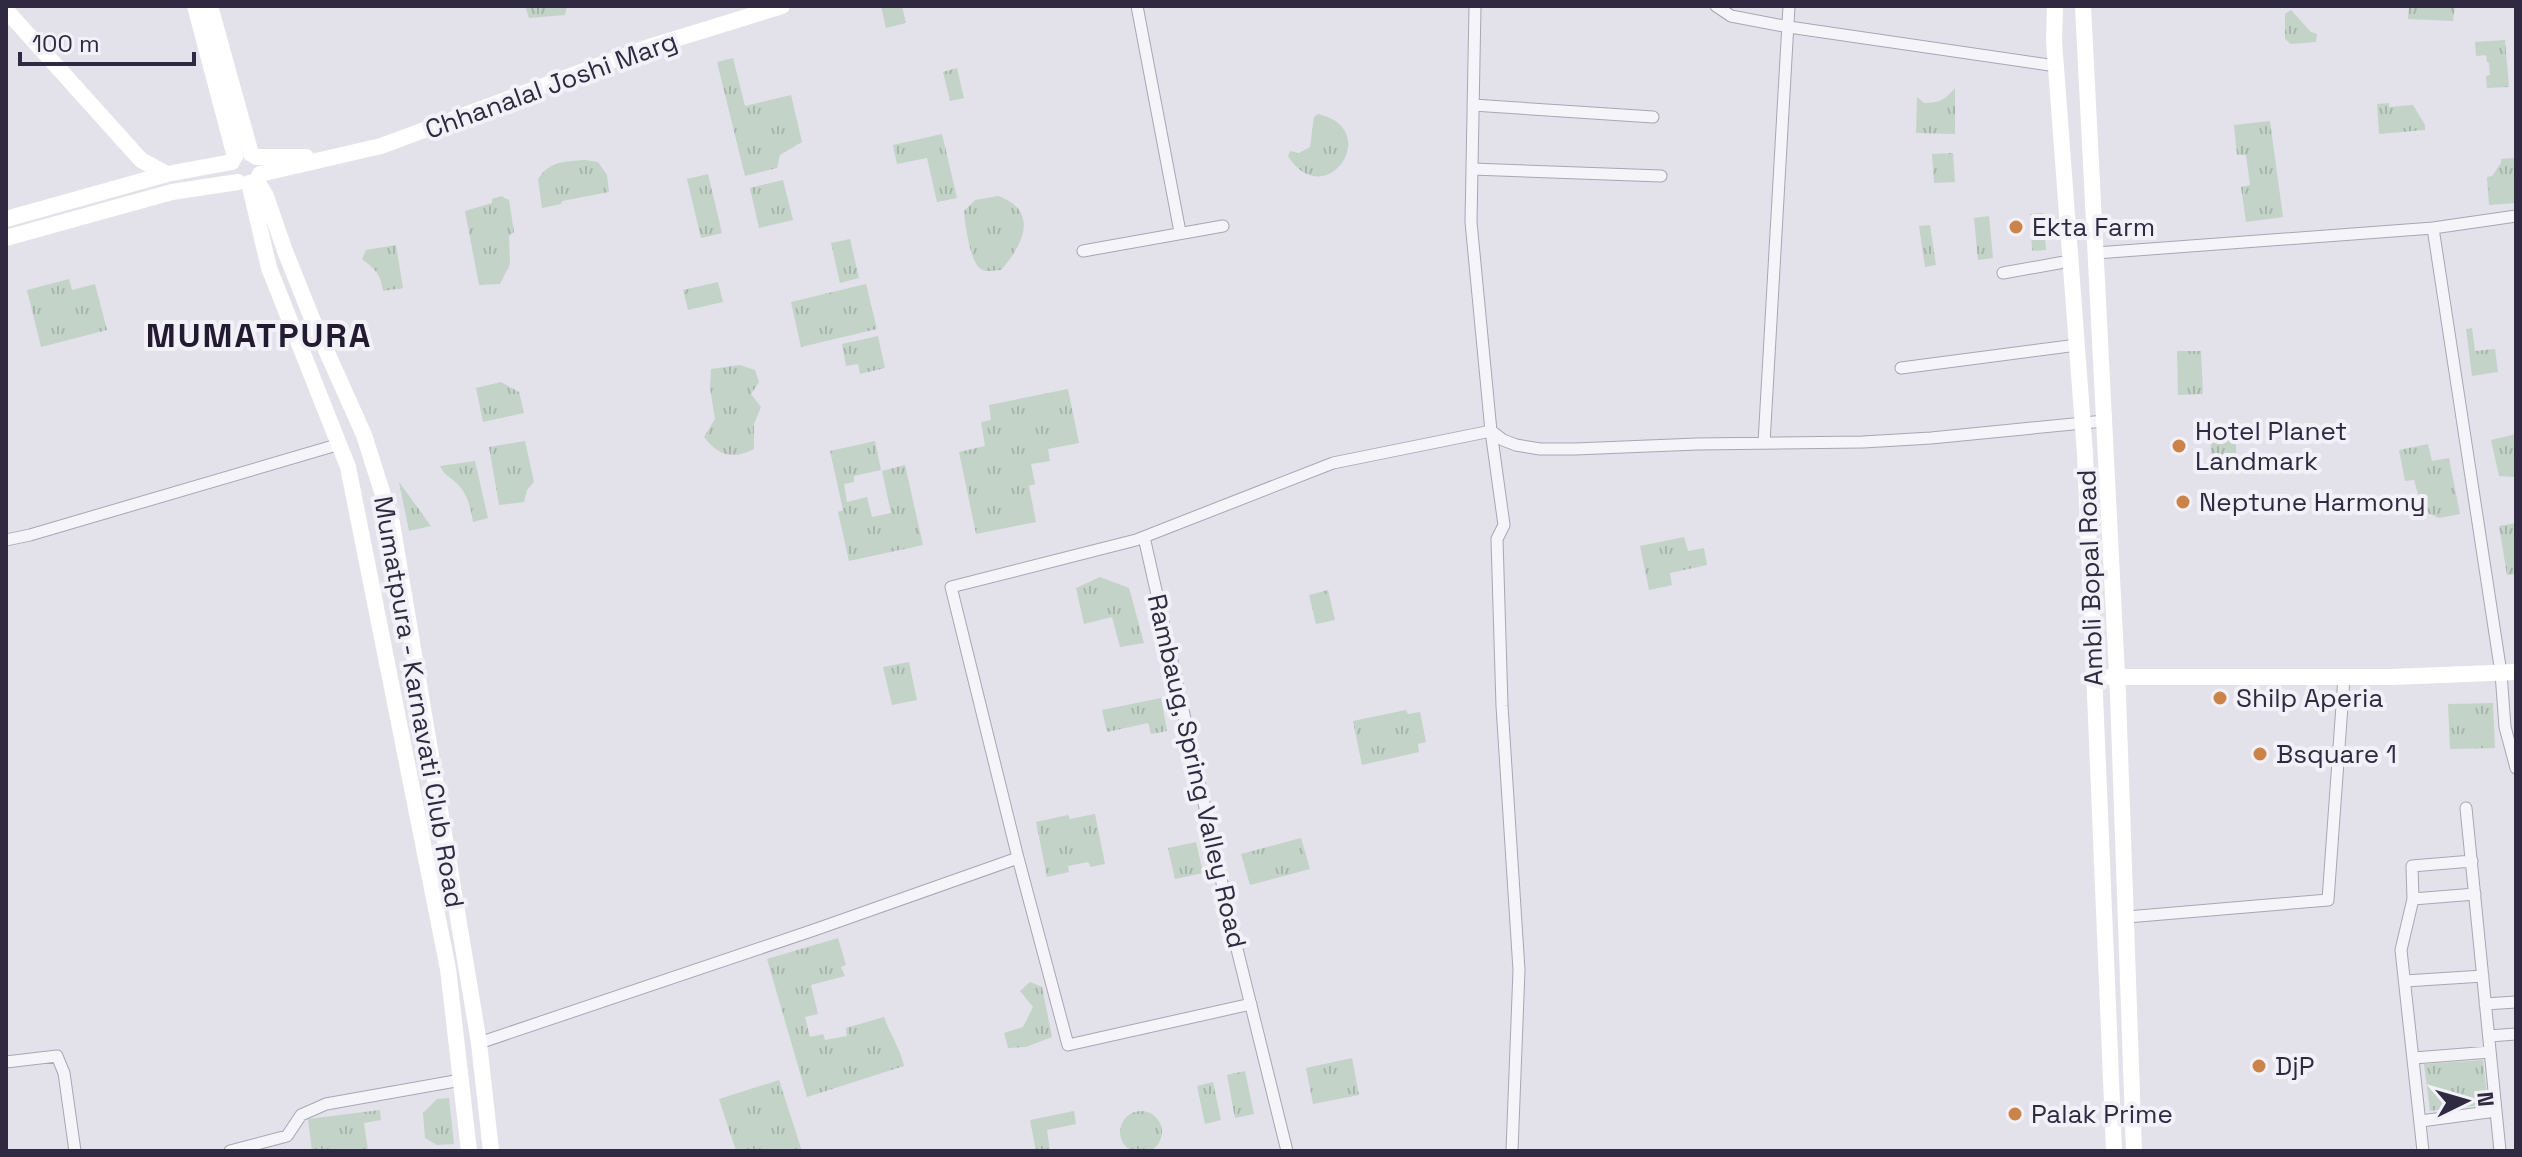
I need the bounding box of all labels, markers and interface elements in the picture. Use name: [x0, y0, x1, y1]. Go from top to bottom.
scale bar: [20, 16, 194, 66]
street label: Chhanalal Joshi Marg: [420, 24, 682, 146]
text: 100 m: [32, 28, 100, 59]
place label: Ekta Farm: [2032, 210, 2155, 244]
marker: Ekta Farm: [2007, 218, 2025, 236]
district label: MUMATPURA: [146, 314, 372, 357]
place label: Hotel Planet Landmark: [2195, 414, 2347, 478]
marker: Hotel Planet Landmark: [2170, 437, 2188, 455]
street label: Ambli Bopal Road: [2069, 469, 2111, 687]
place label: Neptune Harmony: [2199, 485, 2426, 519]
marker: Neptune Harmony: [2174, 493, 2192, 511]
street label: Mumatpura - Karnavati Club Road: [366, 494, 472, 910]
street label: Rambaug, Spring Valley Road: [1140, 591, 1254, 951]
place label: Shilp Aperia: [2236, 681, 2383, 715]
marker: Shilp Aperia: [2211, 689, 2229, 707]
place label: Bsquare 1: [2276, 737, 2397, 771]
marker: Bsquare 1: [2251, 745, 2269, 763]
place label: DjP: [2275, 1049, 2314, 1083]
marker: DjP: [2250, 1057, 2268, 1075]
north arrow: [2426, 1061, 2506, 1141]
text: N: [2471, 1091, 2501, 1108]
place label: Palak Prime: [2031, 1097, 2173, 1131]
marker: Palak Prime: [2006, 1105, 2024, 1123]

